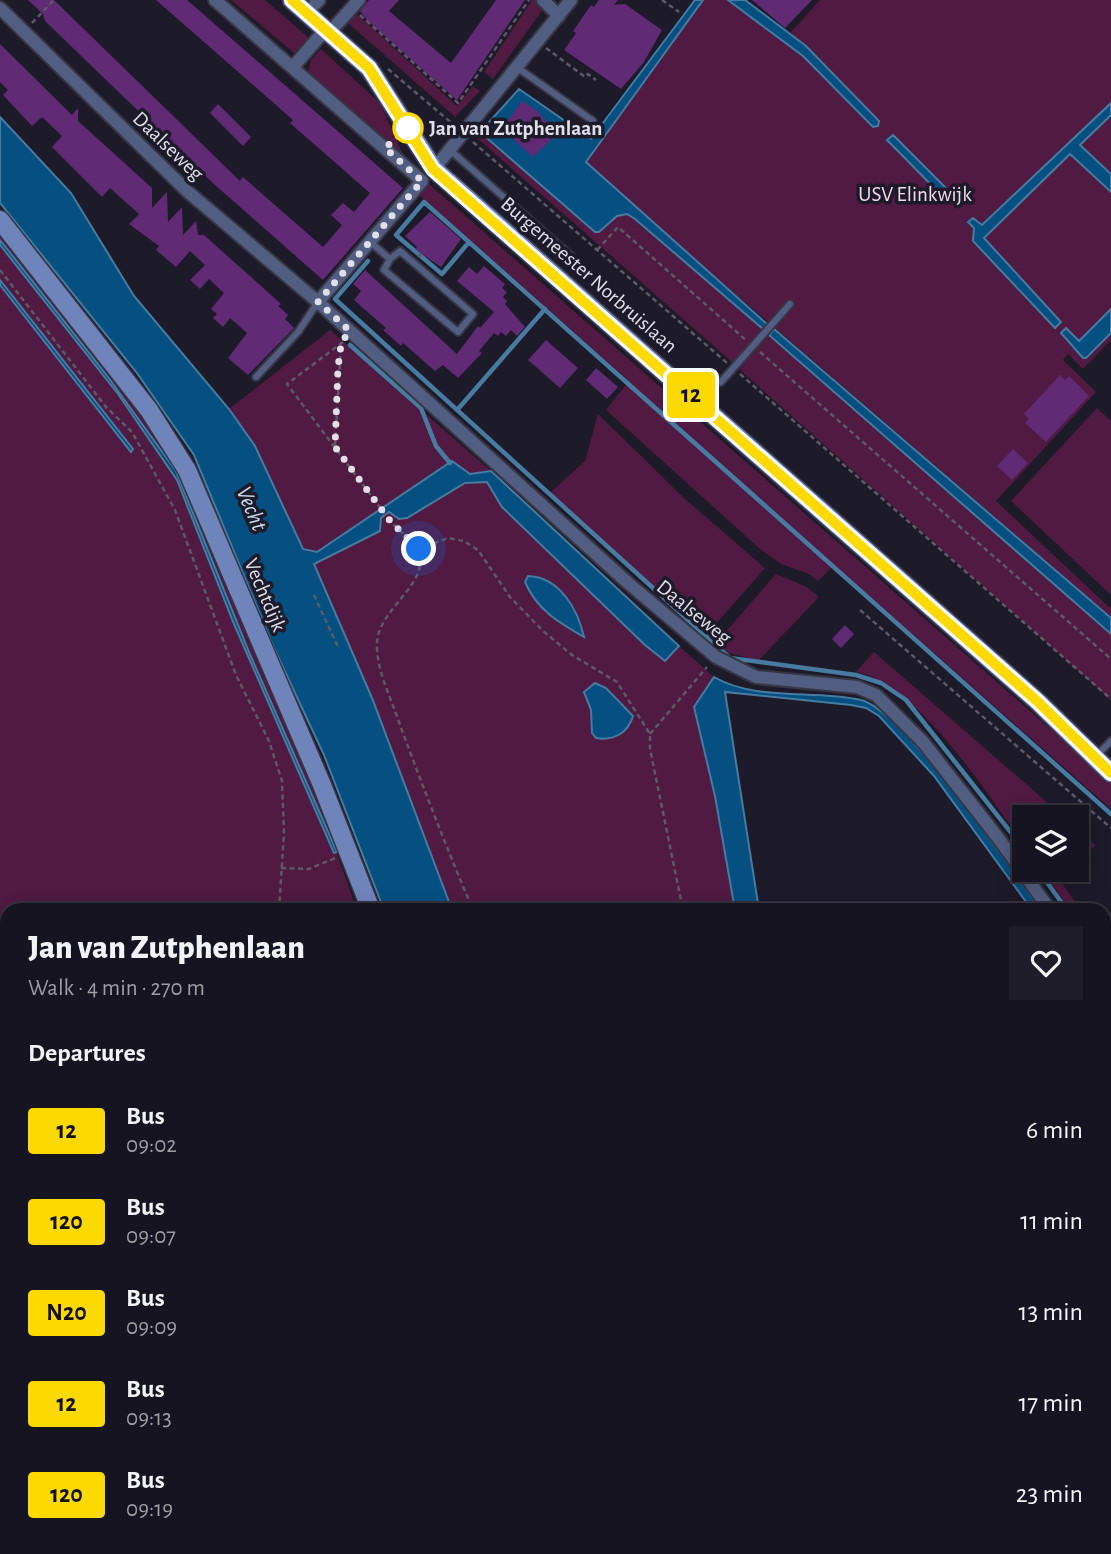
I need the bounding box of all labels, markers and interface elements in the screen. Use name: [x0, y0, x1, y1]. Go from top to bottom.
street label: Daalseweg: [129, 107, 208, 185]
marker: Jan van Zutphenlaan: [393, 113, 423, 143]
place label: Jan van Zutphenlaan: [429, 118, 602, 139]
park label: USV Elinkwijk: [858, 184, 972, 205]
street label: Burgemeester Norbruislaan: [497, 193, 681, 357]
line badge: 12: [660, 372, 722, 418]
text: 12: [681, 383, 701, 407]
water label: Vecht: [231, 483, 271, 535]
your location: [401, 531, 436, 566]
street label: Vechtdijk: [240, 555, 290, 635]
street label: Daalseweg: [653, 576, 736, 649]
map controls: [1012, 805, 1089, 882]
button: layers: [1012, 805, 1089, 882]
button: heart: [1009, 926, 1083, 1000]
text: Jan van Zutphenlaan: [28, 932, 305, 965]
text: Walk · 4 min · 270 m: [28, 977, 205, 1000]
text: Departures: [28, 1040, 146, 1066]
text: Bus: [126, 1103, 165, 1129]
text: 6 min: [1026, 1117, 1083, 1143]
text: 12: [57, 1119, 76, 1143]
text: 09:02: [126, 1134, 177, 1157]
text: Bus: [126, 1194, 165, 1220]
text: 11 min: [1020, 1208, 1083, 1234]
text: 120: [50, 1210, 83, 1234]
text: 09:07: [126, 1225, 176, 1248]
text: Bus: [126, 1285, 165, 1311]
text: 13 min: [1019, 1299, 1083, 1325]
text: N20: [46, 1301, 87, 1325]
text: 09:09: [126, 1316, 177, 1339]
text: Bus: [126, 1376, 165, 1402]
text: 17 min: [1018, 1390, 1083, 1416]
text: 12: [57, 1392, 76, 1416]
text: 09:13: [126, 1407, 172, 1430]
text: Bus: [126, 1467, 165, 1493]
text: 23 min: [1016, 1481, 1083, 1507]
text: 120: [50, 1483, 83, 1507]
text: 09:19: [126, 1498, 173, 1521]

